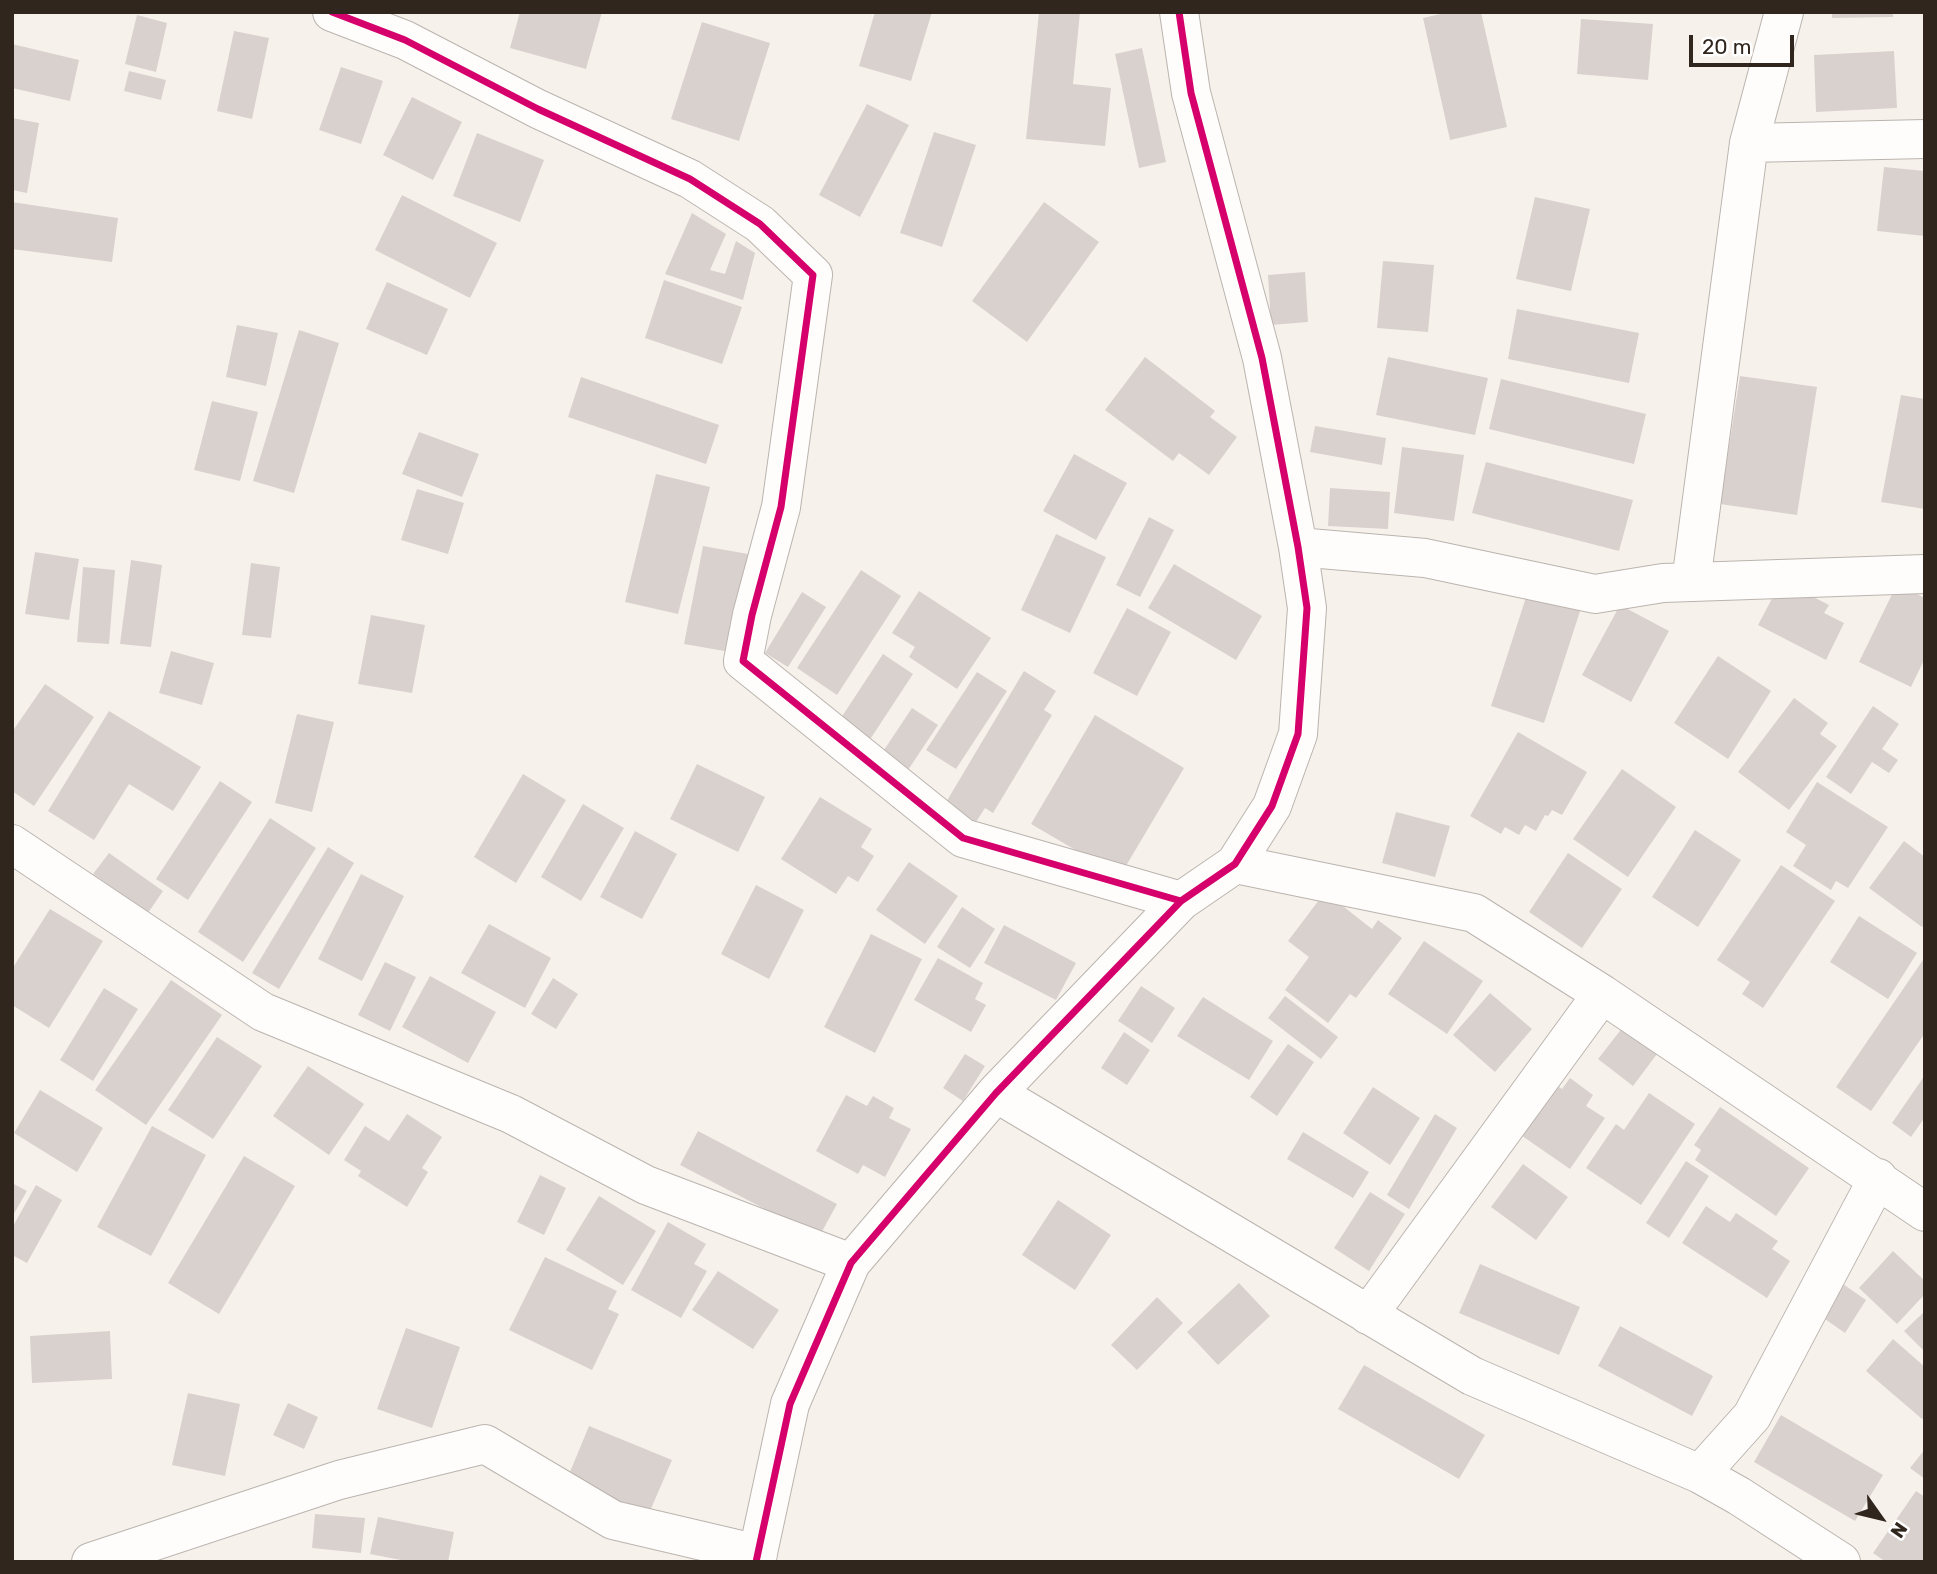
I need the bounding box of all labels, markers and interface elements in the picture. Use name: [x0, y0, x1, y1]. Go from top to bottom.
scale bar: [1692, 21, 1797, 65]
text: 20 m: [1702, 34, 1751, 59]
north arrow: [1846, 1483, 1916, 1553]
text: N: [1885, 1518, 1912, 1542]

